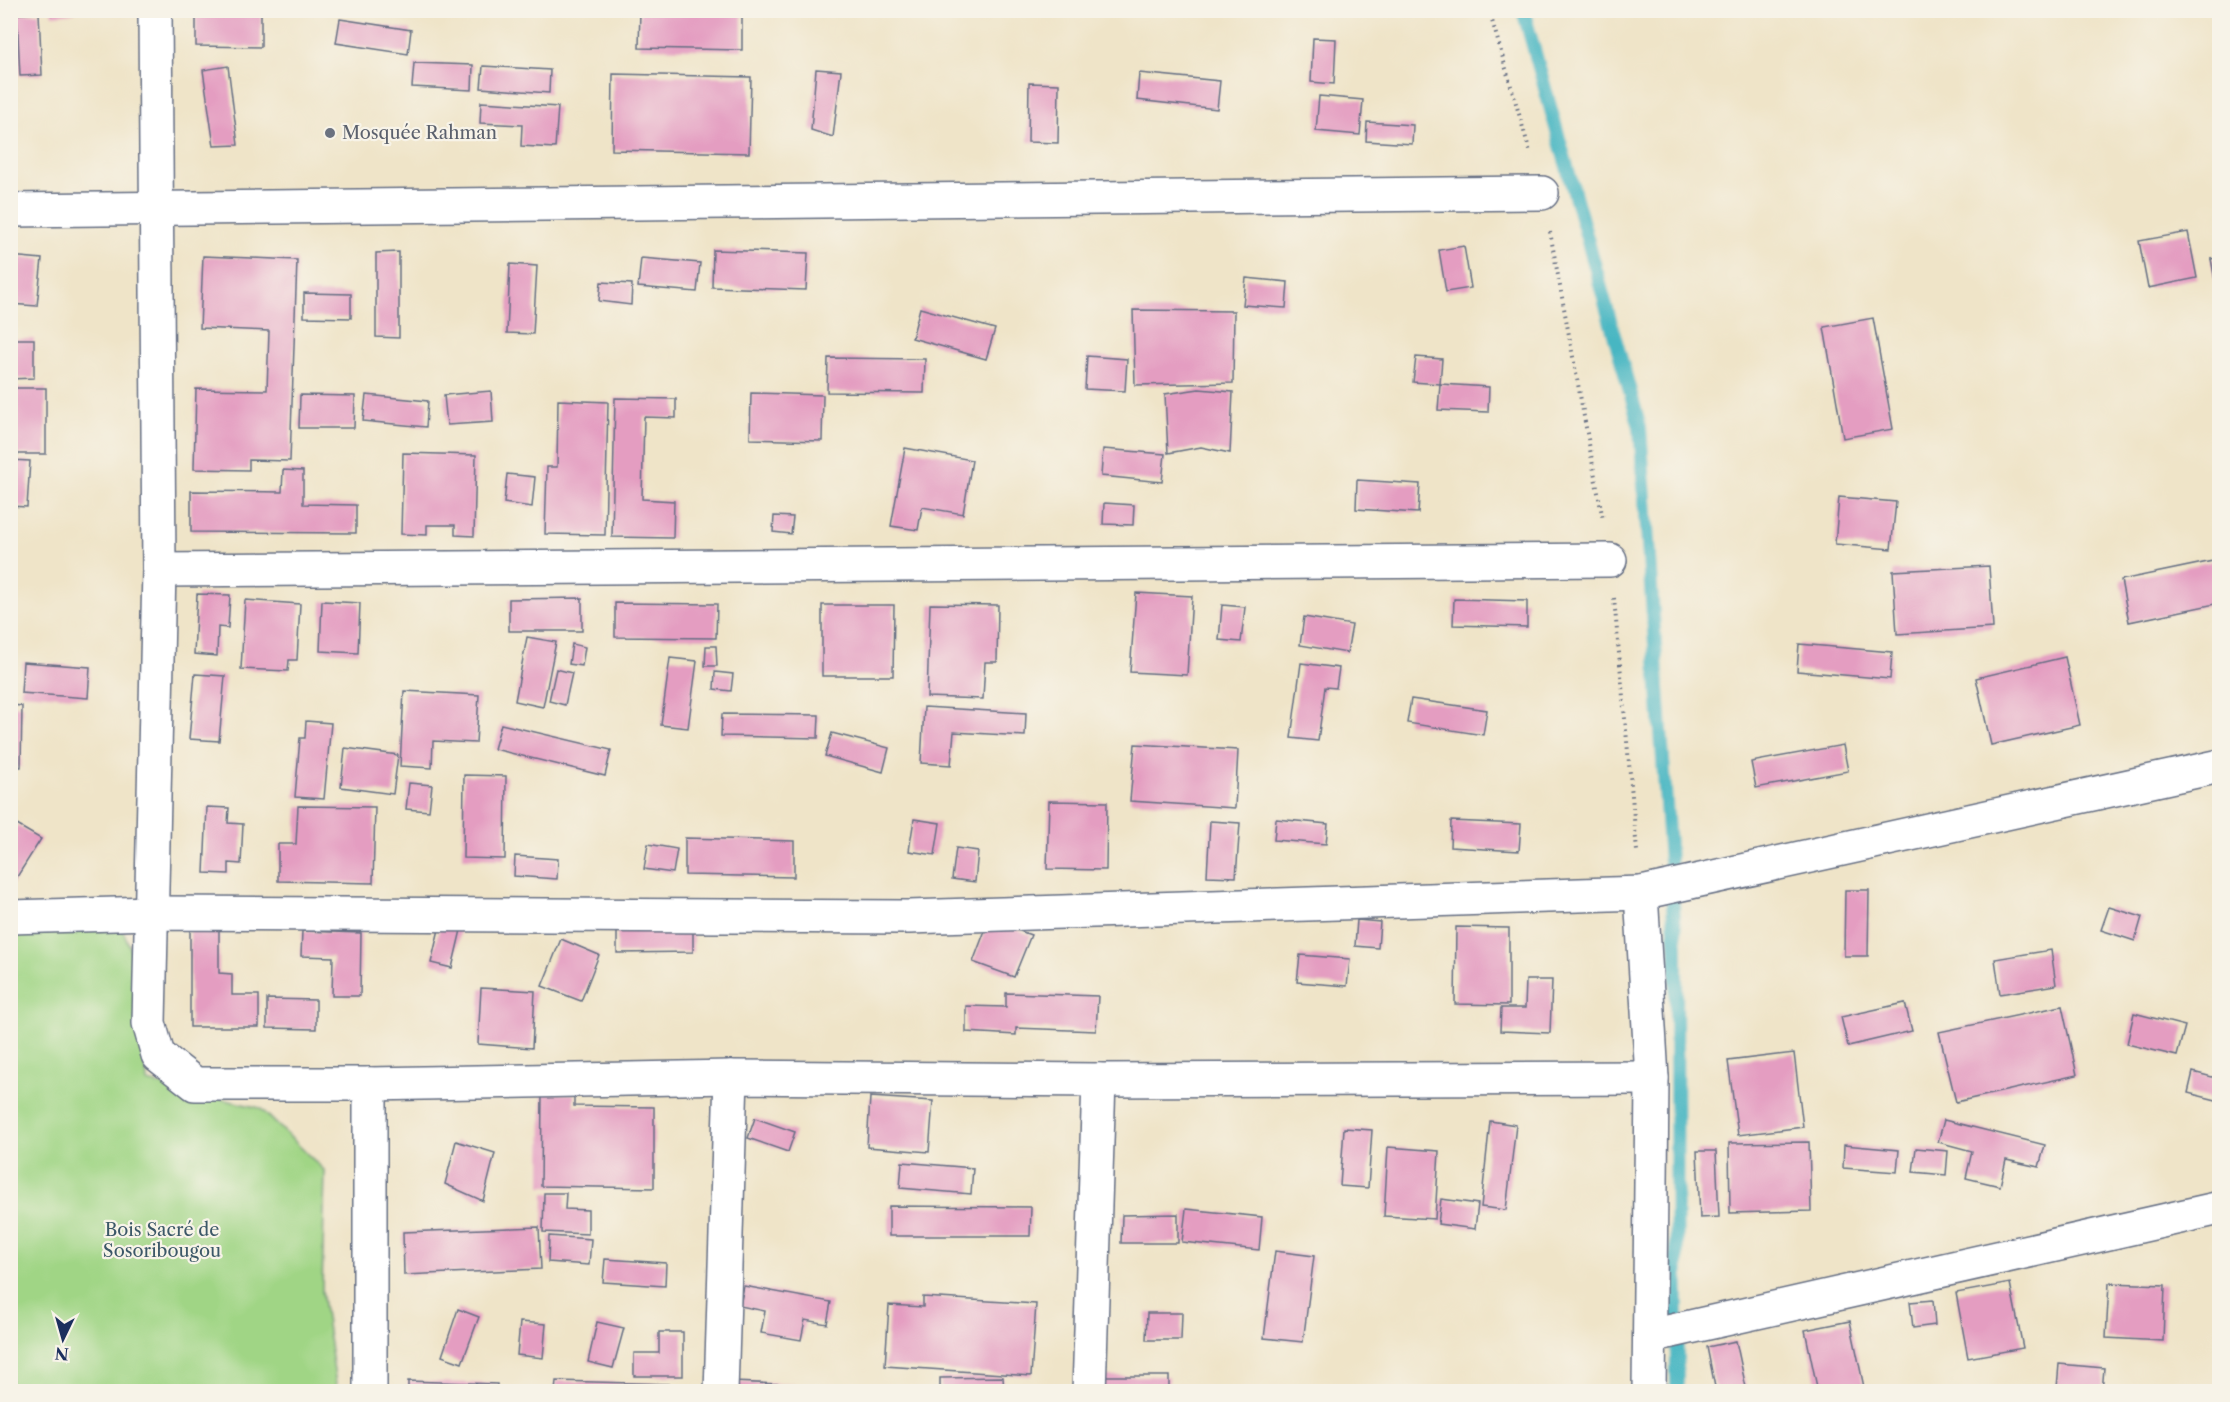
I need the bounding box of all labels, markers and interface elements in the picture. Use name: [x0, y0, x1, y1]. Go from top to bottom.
place label: Mosquée Rahman: [342, 122, 497, 144]
marker: Mosquée Rahman: [323, 126, 337, 140]
park label: Bois Sacré de Sosoribougou: [103, 1219, 221, 1262]
north arrow: [33, 1309, 93, 1369]
text: N: [54, 1343, 69, 1365]

